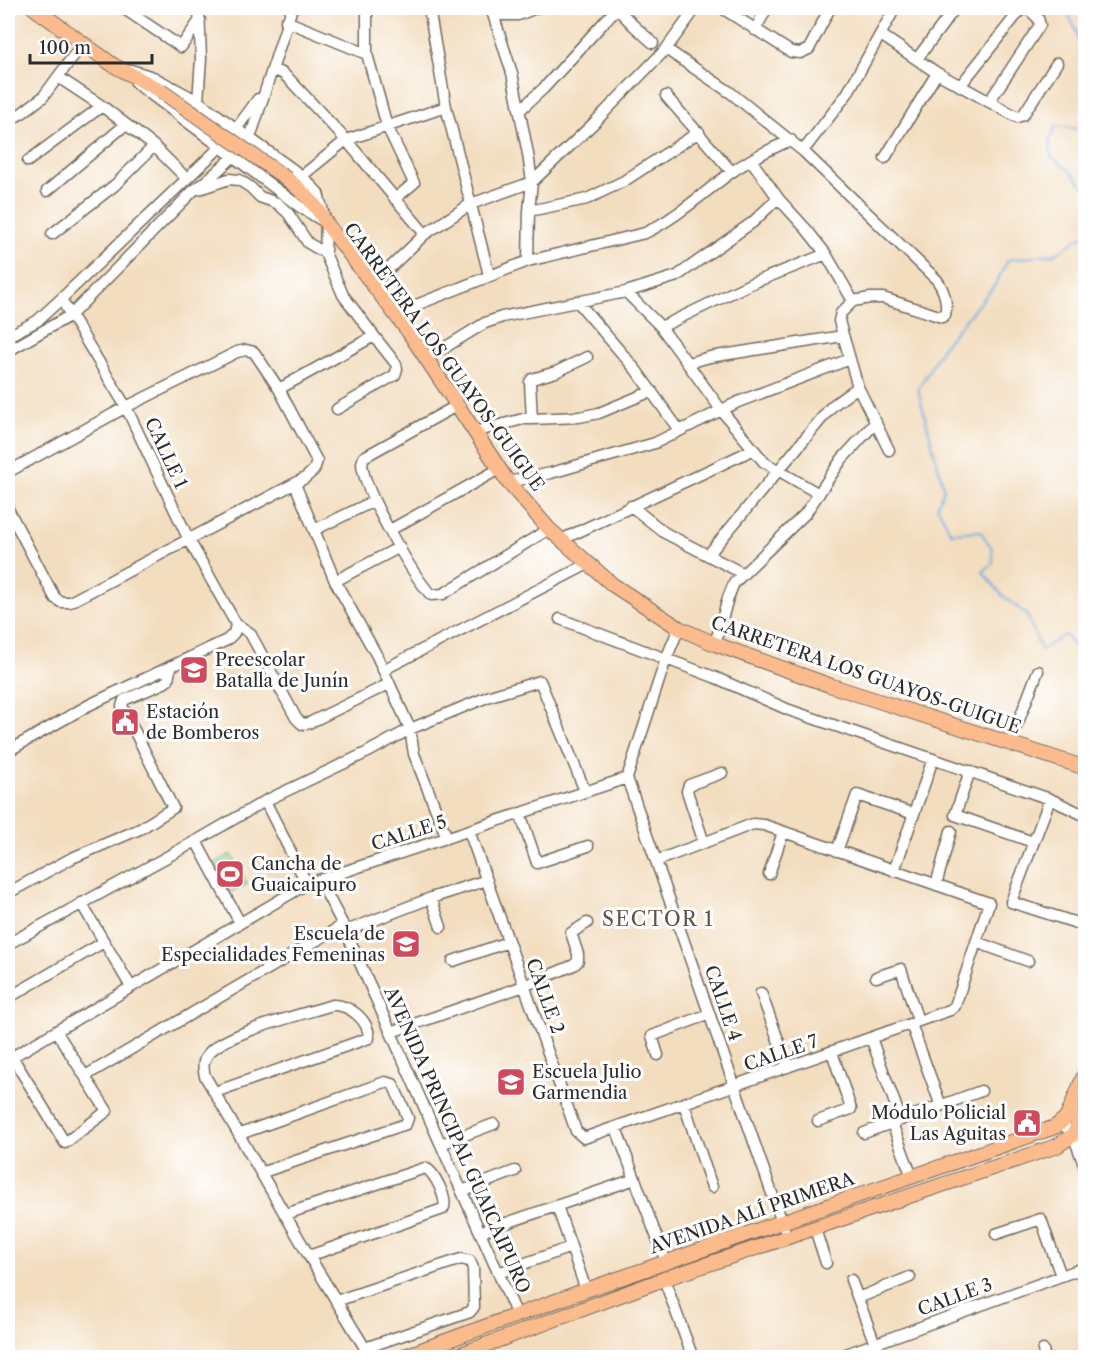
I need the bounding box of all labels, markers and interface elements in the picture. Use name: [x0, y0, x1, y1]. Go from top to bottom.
scale bar: [30, 27, 152, 65]
text: 100 m: [39, 37, 91, 59]
street label: CARRETERA LOS GUAYOS-GUIGUE: [339, 219, 549, 495]
street label: CALLE 1: [140, 414, 192, 492]
street label: CARRETERA LOS GUAYOS-GUIGUE: [708, 611, 1024, 739]
place label: Preescolar Batalla de Junín: [215, 649, 349, 692]
school or university icon: Preescolar Batalla de Junín: [178, 654, 210, 686]
place label: Estación de Bomberos: [146, 701, 259, 744]
public building icon: Estación de Bomberos: [109, 706, 141, 738]
street label: CALLE 5: [369, 811, 449, 855]
place label: Cancha de Guaicaipuro: [251, 853, 357, 896]
sports icon: Cancha de Guaicaipuro: [214, 858, 246, 890]
district label: SECTOR 1: [602, 907, 714, 931]
place label: Escuela de Especialidades Femeninas: [161, 923, 385, 966]
school or university icon: Escuela de Especialidades Femeninas: [390, 928, 422, 960]
street label: CALLE 2: [521, 955, 569, 1037]
street label: CALLE 4: [700, 962, 746, 1044]
street label: AVENIDA PRINCIPAL GUAICAIPURO: [379, 982, 535, 1297]
street label: CALLE 7: [741, 1030, 821, 1076]
place label: Escuela Julio Garmendia: [532, 1061, 641, 1104]
school or university icon: Escuela Julio Garmendia: [495, 1066, 527, 1098]
place label: Módulo Policial Las Aguitas: [871, 1102, 1006, 1145]
public building icon: Módulo Policial Las Aguitas: [1011, 1107, 1043, 1139]
street label: AVENIDA ALÍ PRIMERA: [645, 1166, 858, 1259]
street label: CALLE 3: [915, 1273, 995, 1321]

